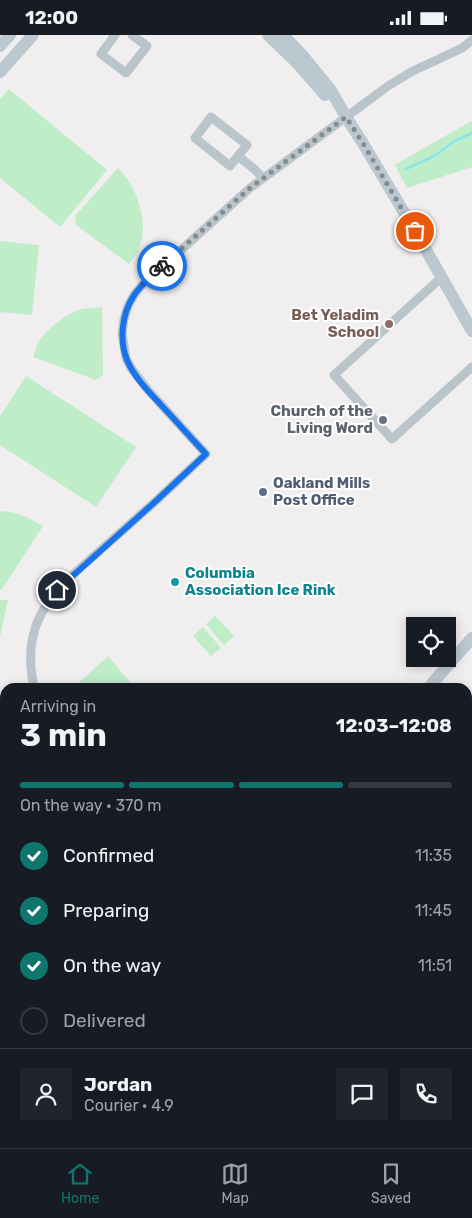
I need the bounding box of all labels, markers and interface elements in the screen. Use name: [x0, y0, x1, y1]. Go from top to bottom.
text: 12:00: [25, 6, 78, 29]
pin: [394, 210, 436, 252]
icon: bag: [401, 217, 429, 245]
courier: [137, 241, 187, 291]
icon: bike: [148, 252, 176, 280]
place label: Bet Yeladim School: [291, 306, 379, 341]
marker: Bet Yeladim School: [383, 318, 395, 330]
place label: Church of the Living Word: [271, 402, 373, 437]
marker: Church of the Living Word: [377, 414, 389, 426]
place label: Oakland Mills Post Office: [273, 474, 370, 509]
marker: Oakland Mills Post Office: [257, 486, 269, 498]
place label: Columbia Association Ice Rink: [185, 564, 336, 599]
pin: [36, 569, 78, 611]
icon: home: [43, 576, 71, 604]
marker: Columbia Association Ice Rink: [169, 576, 181, 588]
map controls: [406, 617, 456, 667]
button: locate: [406, 617, 456, 667]
text: Arriving in: [20, 697, 96, 716]
text: 12:03–12:08: [336, 714, 452, 737]
text: 3 min: [20, 716, 107, 754]
text: On the way · 370 m: [20, 796, 162, 815]
icon: check: [20, 842, 48, 870]
text: Confirmed: [63, 844, 154, 867]
text: 11:35: [415, 846, 452, 865]
icon: check: [20, 897, 48, 925]
text: Preparing: [63, 899, 149, 922]
text: 11:45: [415, 901, 452, 920]
icon: check: [20, 952, 48, 980]
text: On the way: [63, 954, 161, 977]
text: 11:51: [418, 956, 452, 975]
text: Delivered: [63, 1009, 146, 1032]
button: person: [20, 1068, 72, 1120]
button: chat: [336, 1068, 388, 1120]
button: phone: [400, 1068, 452, 1120]
text: Jordan: [84, 1073, 152, 1096]
text: Courier · 4.9: [84, 1096, 174, 1115]
tab: Home: [61, 1160, 99, 1207]
tab: Map: [221, 1160, 249, 1207]
tab: Saved: [371, 1160, 411, 1207]

